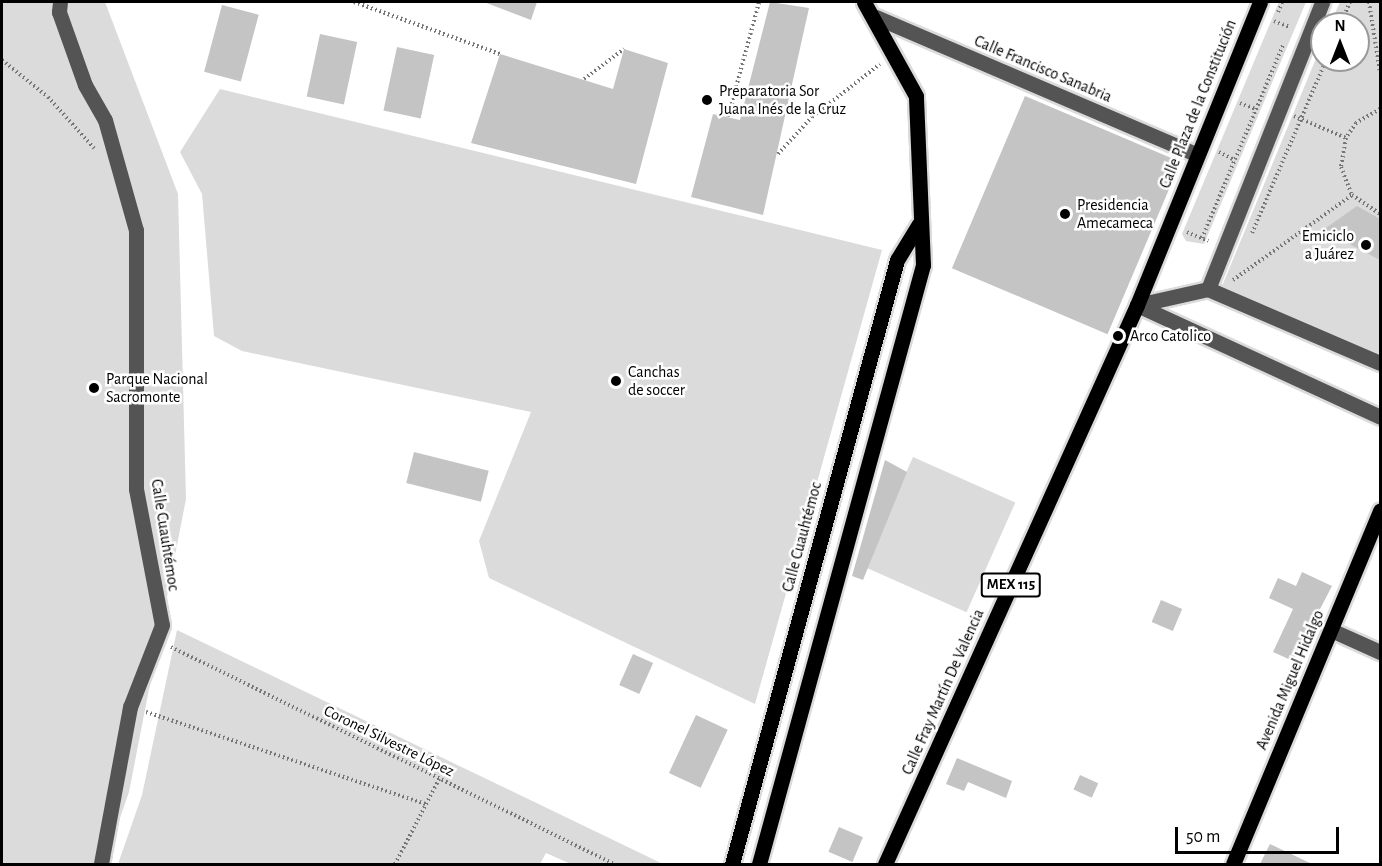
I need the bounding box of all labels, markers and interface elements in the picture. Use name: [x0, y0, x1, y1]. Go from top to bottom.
north arrow: [1310, 12, 1370, 72]
street label: Calle Plaza de la Constitución: [1155, 17, 1241, 191]
text: N: [1334, 18, 1346, 34]
street label: Calle Francisco Sanabria: [971, 31, 1115, 107]
place label: Preparatoria Sor Juana Inés de la Cruz: [719, 81, 846, 119]
marker: Preparatoria Sor Juana Inés de la Cruz: [700, 93, 714, 107]
place label: Presidencia Amecameca: [1077, 195, 1153, 233]
marker: Presidencia Amecameca: [1058, 207, 1072, 221]
place label: Emiciclo a Juárez: [1302, 226, 1354, 264]
marker: Emiciclo a Juárez: [1359, 238, 1373, 252]
place label: Arco Catolico: [1130, 326, 1211, 346]
marker: Arco Catolico: [1111, 329, 1125, 343]
place label: Canchas de soccer: [628, 362, 685, 400]
place label: Parque Nacional Sacromonte: [106, 369, 208, 407]
marker: Canchas de soccer: [609, 374, 623, 388]
marker: Parque Nacional Sacromonte: [87, 381, 101, 395]
street label: Calle Cuauhtémoc: [147, 478, 183, 592]
street label: Calle Cuauhtémoc: [778, 480, 826, 594]
road number: MEX 115: [980, 573, 1042, 597]
street label: Calle Fray Martín De Valencia: [898, 606, 988, 778]
street label: Avenida Miguel Hidalgo: [1252, 607, 1328, 753]
street label: Coronel Silvestre López: [321, 701, 457, 781]
scale bar: [1178, 815, 1342, 853]
text: 50 m: [1186, 828, 1220, 846]

